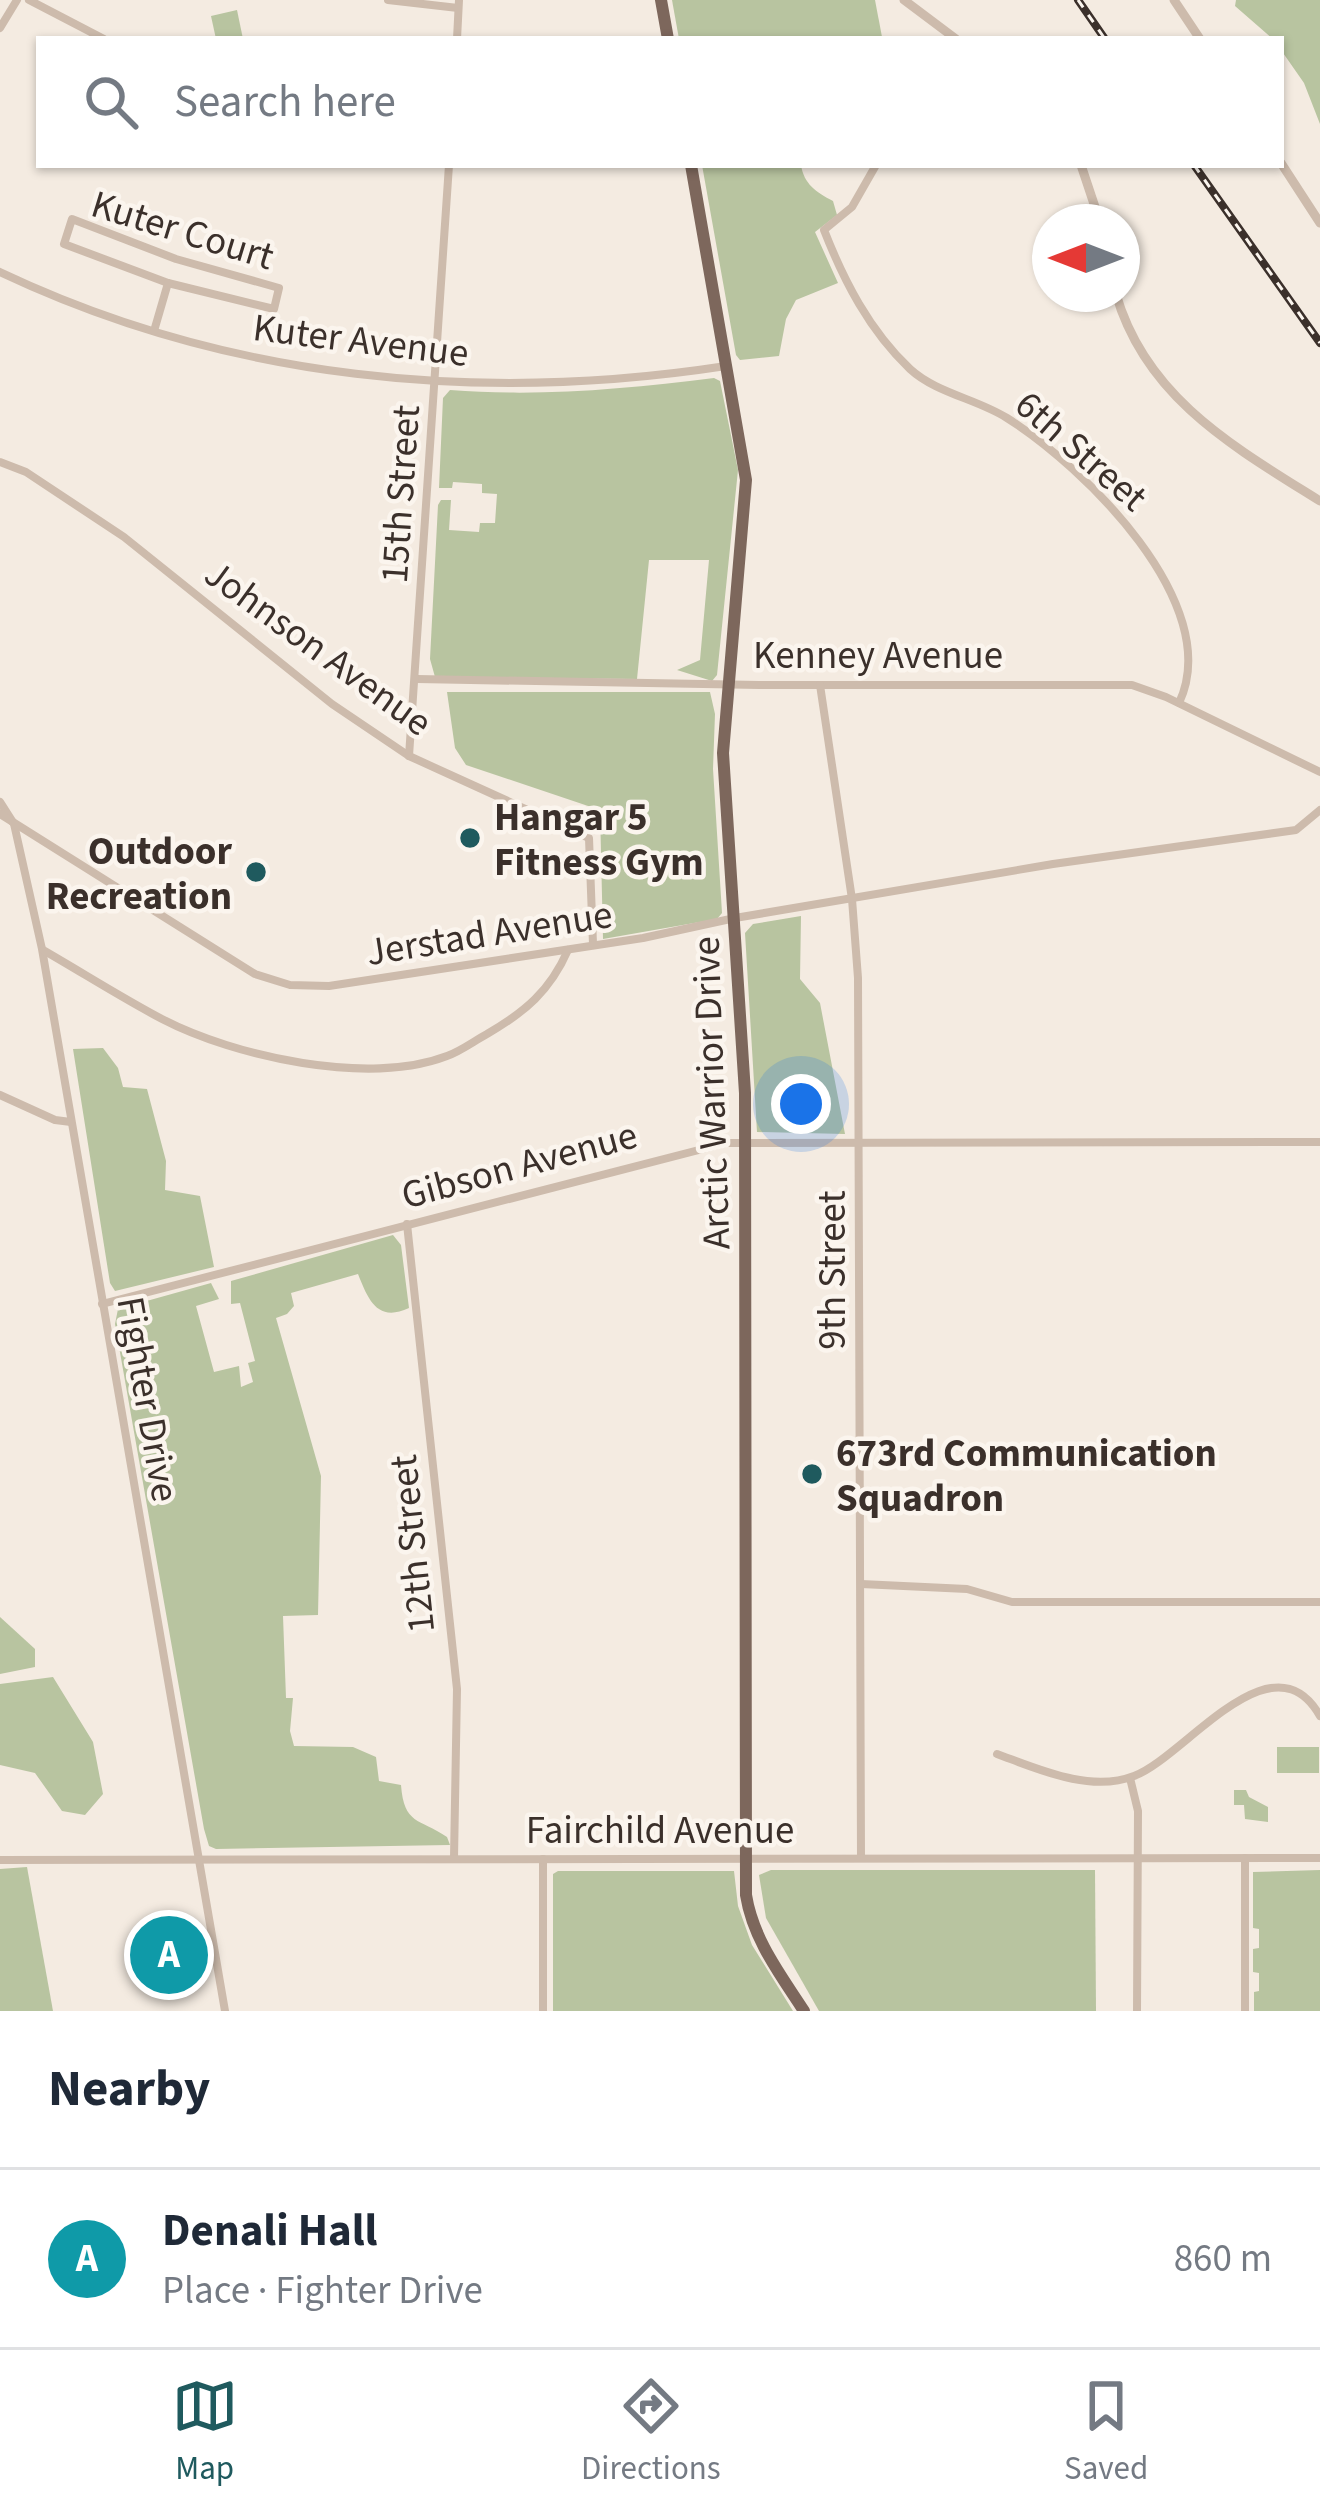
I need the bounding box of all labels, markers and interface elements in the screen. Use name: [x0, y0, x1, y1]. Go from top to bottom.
search box: [36, 36, 1284, 168]
icon: search: [78, 69, 144, 135]
text: Search here: [174, 70, 396, 134]
street label: Kuter Court: [84, 177, 280, 285]
north arrow: [1032, 204, 1140, 312]
street label: Kuter Avenue: [250, 300, 472, 382]
street label: 6th Street: [1002, 378, 1159, 525]
street label: 15th Street: [367, 403, 435, 585]
street label: Johnson Avenue: [192, 547, 443, 750]
street label: Kenney Avenue: [753, 628, 1003, 684]
place label: Hangar 5 Fitness Gym: [494, 790, 704, 891]
place label: Outdoor Recreation: [46, 824, 232, 925]
marker: Hangar 5 Fitness Gym: [457, 825, 483, 851]
marker: Outdoor Recreation: [243, 859, 269, 885]
street label: Jerstad Avenue: [362, 887, 616, 981]
street label: Arctic Warrior Drive: [679, 935, 745, 1251]
your location: [771, 1074, 831, 1134]
street label: Gibson Avenue: [395, 1108, 644, 1224]
street label: 9th Street: [805, 1190, 861, 1350]
street label: Fighter Drive: [101, 1292, 193, 1506]
place label: 673rd Communication Squadron: [836, 1426, 1217, 1527]
street label: 12th Street: [376, 1452, 450, 1636]
marker: 673rd Communication Squadron: [799, 1461, 825, 1487]
street label: Fairchild Avenue: [526, 1803, 794, 1859]
pin: A: [130, 1910, 208, 2000]
text: Nearby: [48, 2053, 210, 2125]
text: Denali Hall: [162, 2199, 377, 2263]
text: A: [76, 2231, 98, 2287]
text: 860 m: [1174, 2231, 1272, 2287]
text: Place · Fighter Drive: [162, 2263, 483, 2319]
tab: Map: [172, 2373, 238, 2492]
tab: Directions: [581, 2373, 721, 2492]
tab: Saved: [1064, 2373, 1148, 2492]

